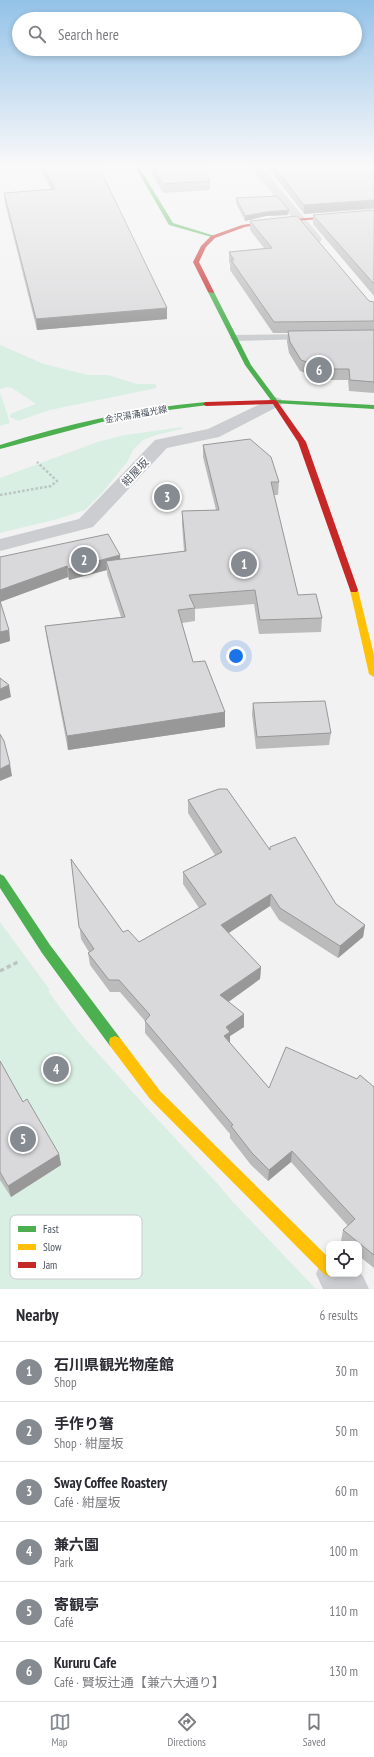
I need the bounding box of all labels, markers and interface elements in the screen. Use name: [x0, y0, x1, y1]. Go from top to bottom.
search box: [12, 12, 362, 56]
icon: search: [26, 23, 48, 45]
text: Search here: [58, 25, 119, 44]
pin: 6: [306, 355, 332, 385]
street label: 金沢湯涌福光線: [104, 403, 169, 425]
street label: 紺屋坂: [119, 455, 151, 489]
pin: 3: [154, 482, 180, 512]
pin: 2: [71, 545, 97, 575]
pin: 1: [231, 549, 257, 579]
your location: [226, 646, 246, 666]
pin: 4: [43, 1054, 69, 1084]
pin: 5: [10, 1124, 36, 1154]
legend: [10, 1215, 142, 1279]
text: Fast: [43, 1222, 59, 1236]
text: Slow: [43, 1240, 62, 1254]
map controls: [326, 1241, 362, 1277]
button: locate: [326, 1241, 362, 1277]
text: Jam: [42, 1258, 57, 1272]
text: Nearby: [16, 1304, 59, 1326]
text: 6 results: [319, 1307, 358, 1324]
text: 石川県観光物産館: [54, 1355, 174, 1374]
text: 1: [26, 1363, 32, 1380]
text: 30 m: [335, 1363, 358, 1380]
text: Shop: [54, 1374, 77, 1391]
text: 手作り箸: [54, 1414, 114, 1433]
text: 2: [26, 1423, 32, 1440]
text: 50 m: [335, 1423, 358, 1440]
text: Shop · 紺屋坂: [54, 1435, 124, 1452]
text: Sway Coffee Roastery: [54, 1473, 167, 1492]
text: 3: [26, 1483, 32, 1500]
text: 60 m: [335, 1483, 358, 1500]
text: Café · 紺屋坂: [54, 1494, 121, 1511]
text: 兼六園: [54, 1535, 99, 1554]
text: 4: [26, 1543, 32, 1560]
text: 100 m: [329, 1543, 358, 1560]
text: Park: [54, 1554, 73, 1571]
text: 寄観亭: [54, 1595, 99, 1614]
text: 5: [26, 1603, 32, 1620]
text: 110 m: [329, 1603, 358, 1620]
text: Café: [54, 1614, 74, 1631]
text: Kururu Cafe: [54, 1653, 117, 1672]
text: 6: [26, 1663, 32, 1680]
text: 130 m: [329, 1663, 358, 1680]
text: Café · 賢坂辻通【兼六大通り】: [54, 1674, 225, 1691]
tab: Map: [49, 1711, 71, 1749]
tab: Directions: [168, 1711, 206, 1749]
tab: Saved: [303, 1711, 325, 1749]

